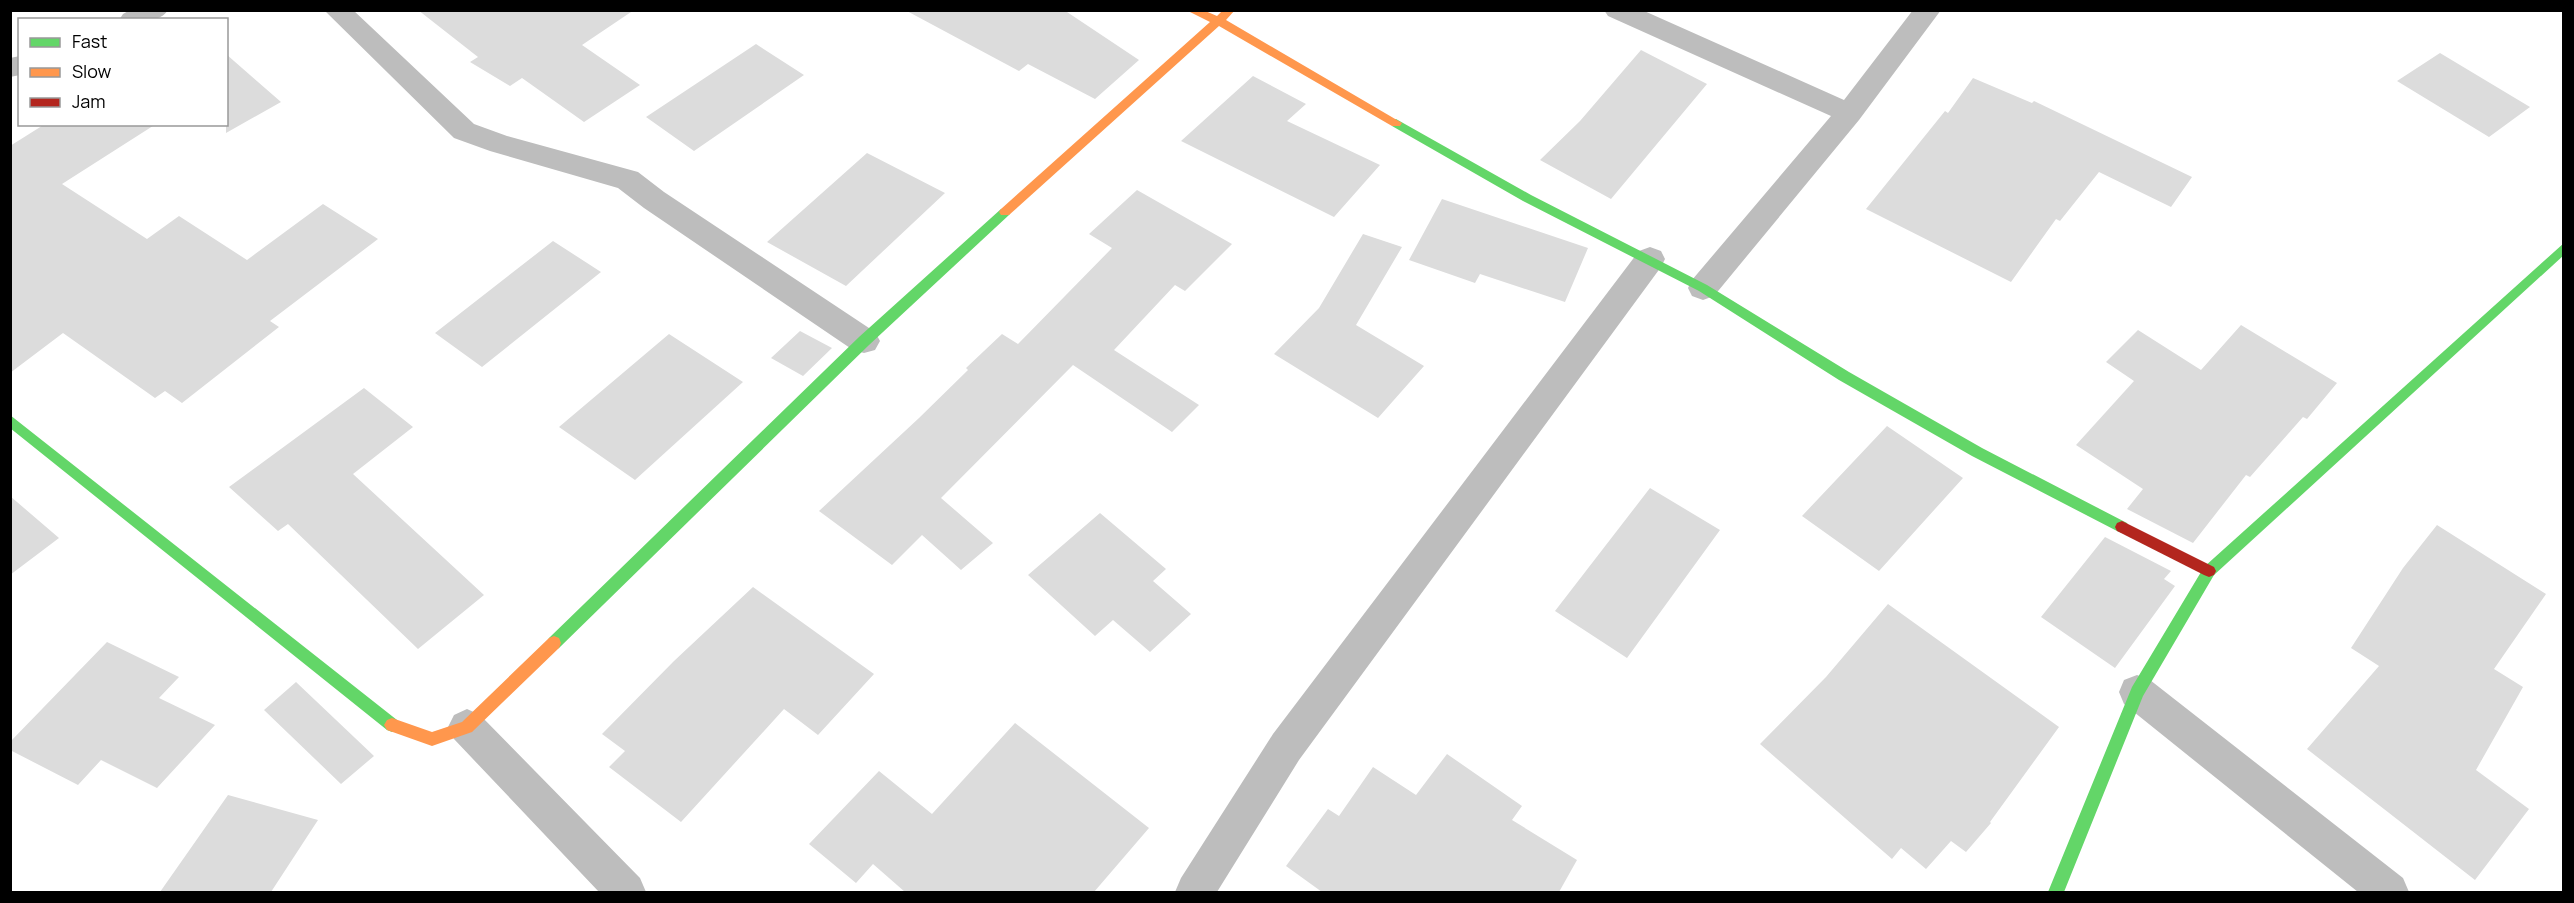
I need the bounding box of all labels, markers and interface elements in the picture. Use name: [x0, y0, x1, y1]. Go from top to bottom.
legend: [18, 18, 228, 126]
text: Fast: [72, 29, 107, 53]
text: Slow: [72, 59, 112, 83]
text: Jam: [72, 89, 106, 113]

